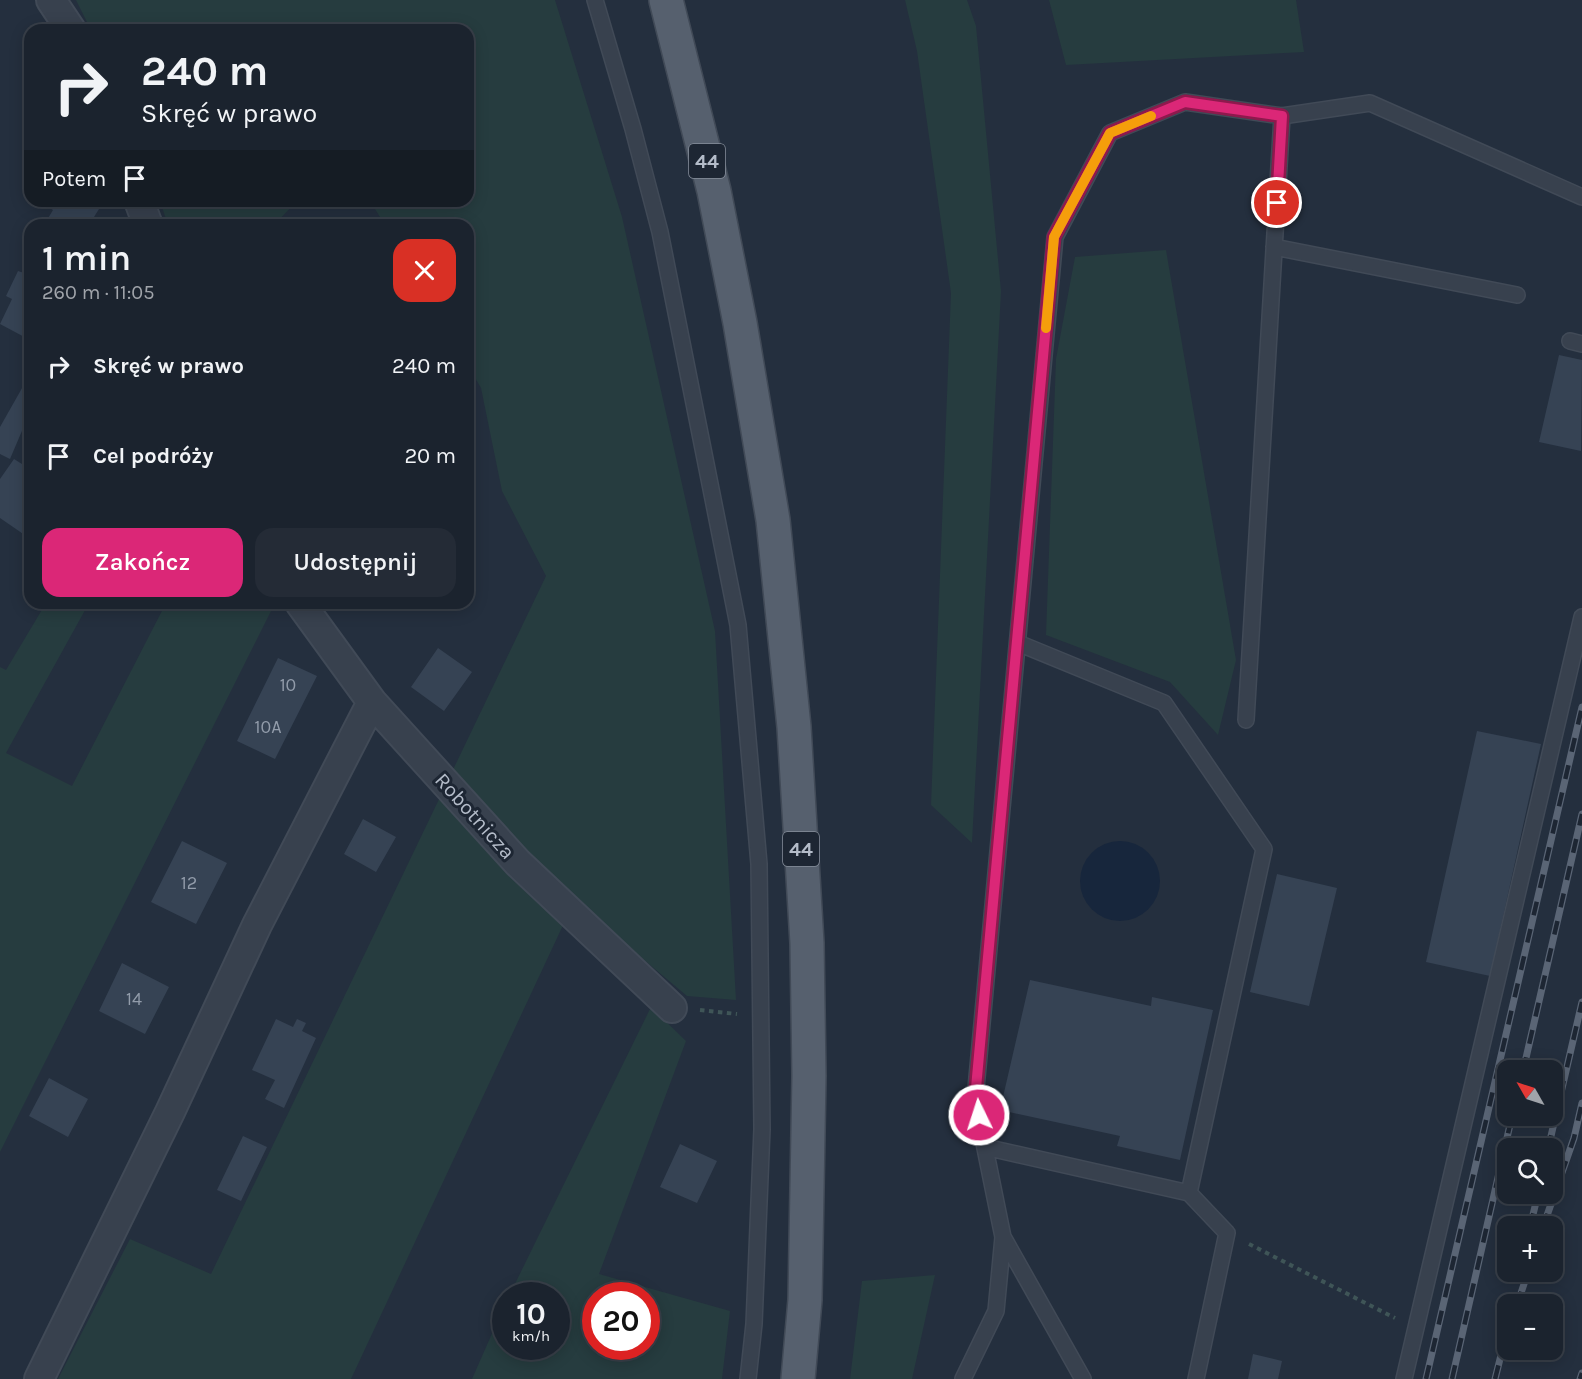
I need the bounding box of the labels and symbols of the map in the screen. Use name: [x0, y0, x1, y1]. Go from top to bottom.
road number: 44: [689, 144, 725, 178]
pin: [1251, 177, 1302, 228]
house number: 10: [280, 674, 296, 696]
house number: 10A: [255, 716, 281, 738]
street label: Robotnicza: [430, 768, 520, 864]
road number: 44: [783, 832, 819, 866]
house number: 12: [181, 872, 197, 894]
house number: 14: [126, 988, 142, 1010]
north arrow: [1497, 1060, 1563, 1126]
position arrow: [947, 1083, 1011, 1147]
speed limit sign: 20: [582, 1282, 660, 1360]

